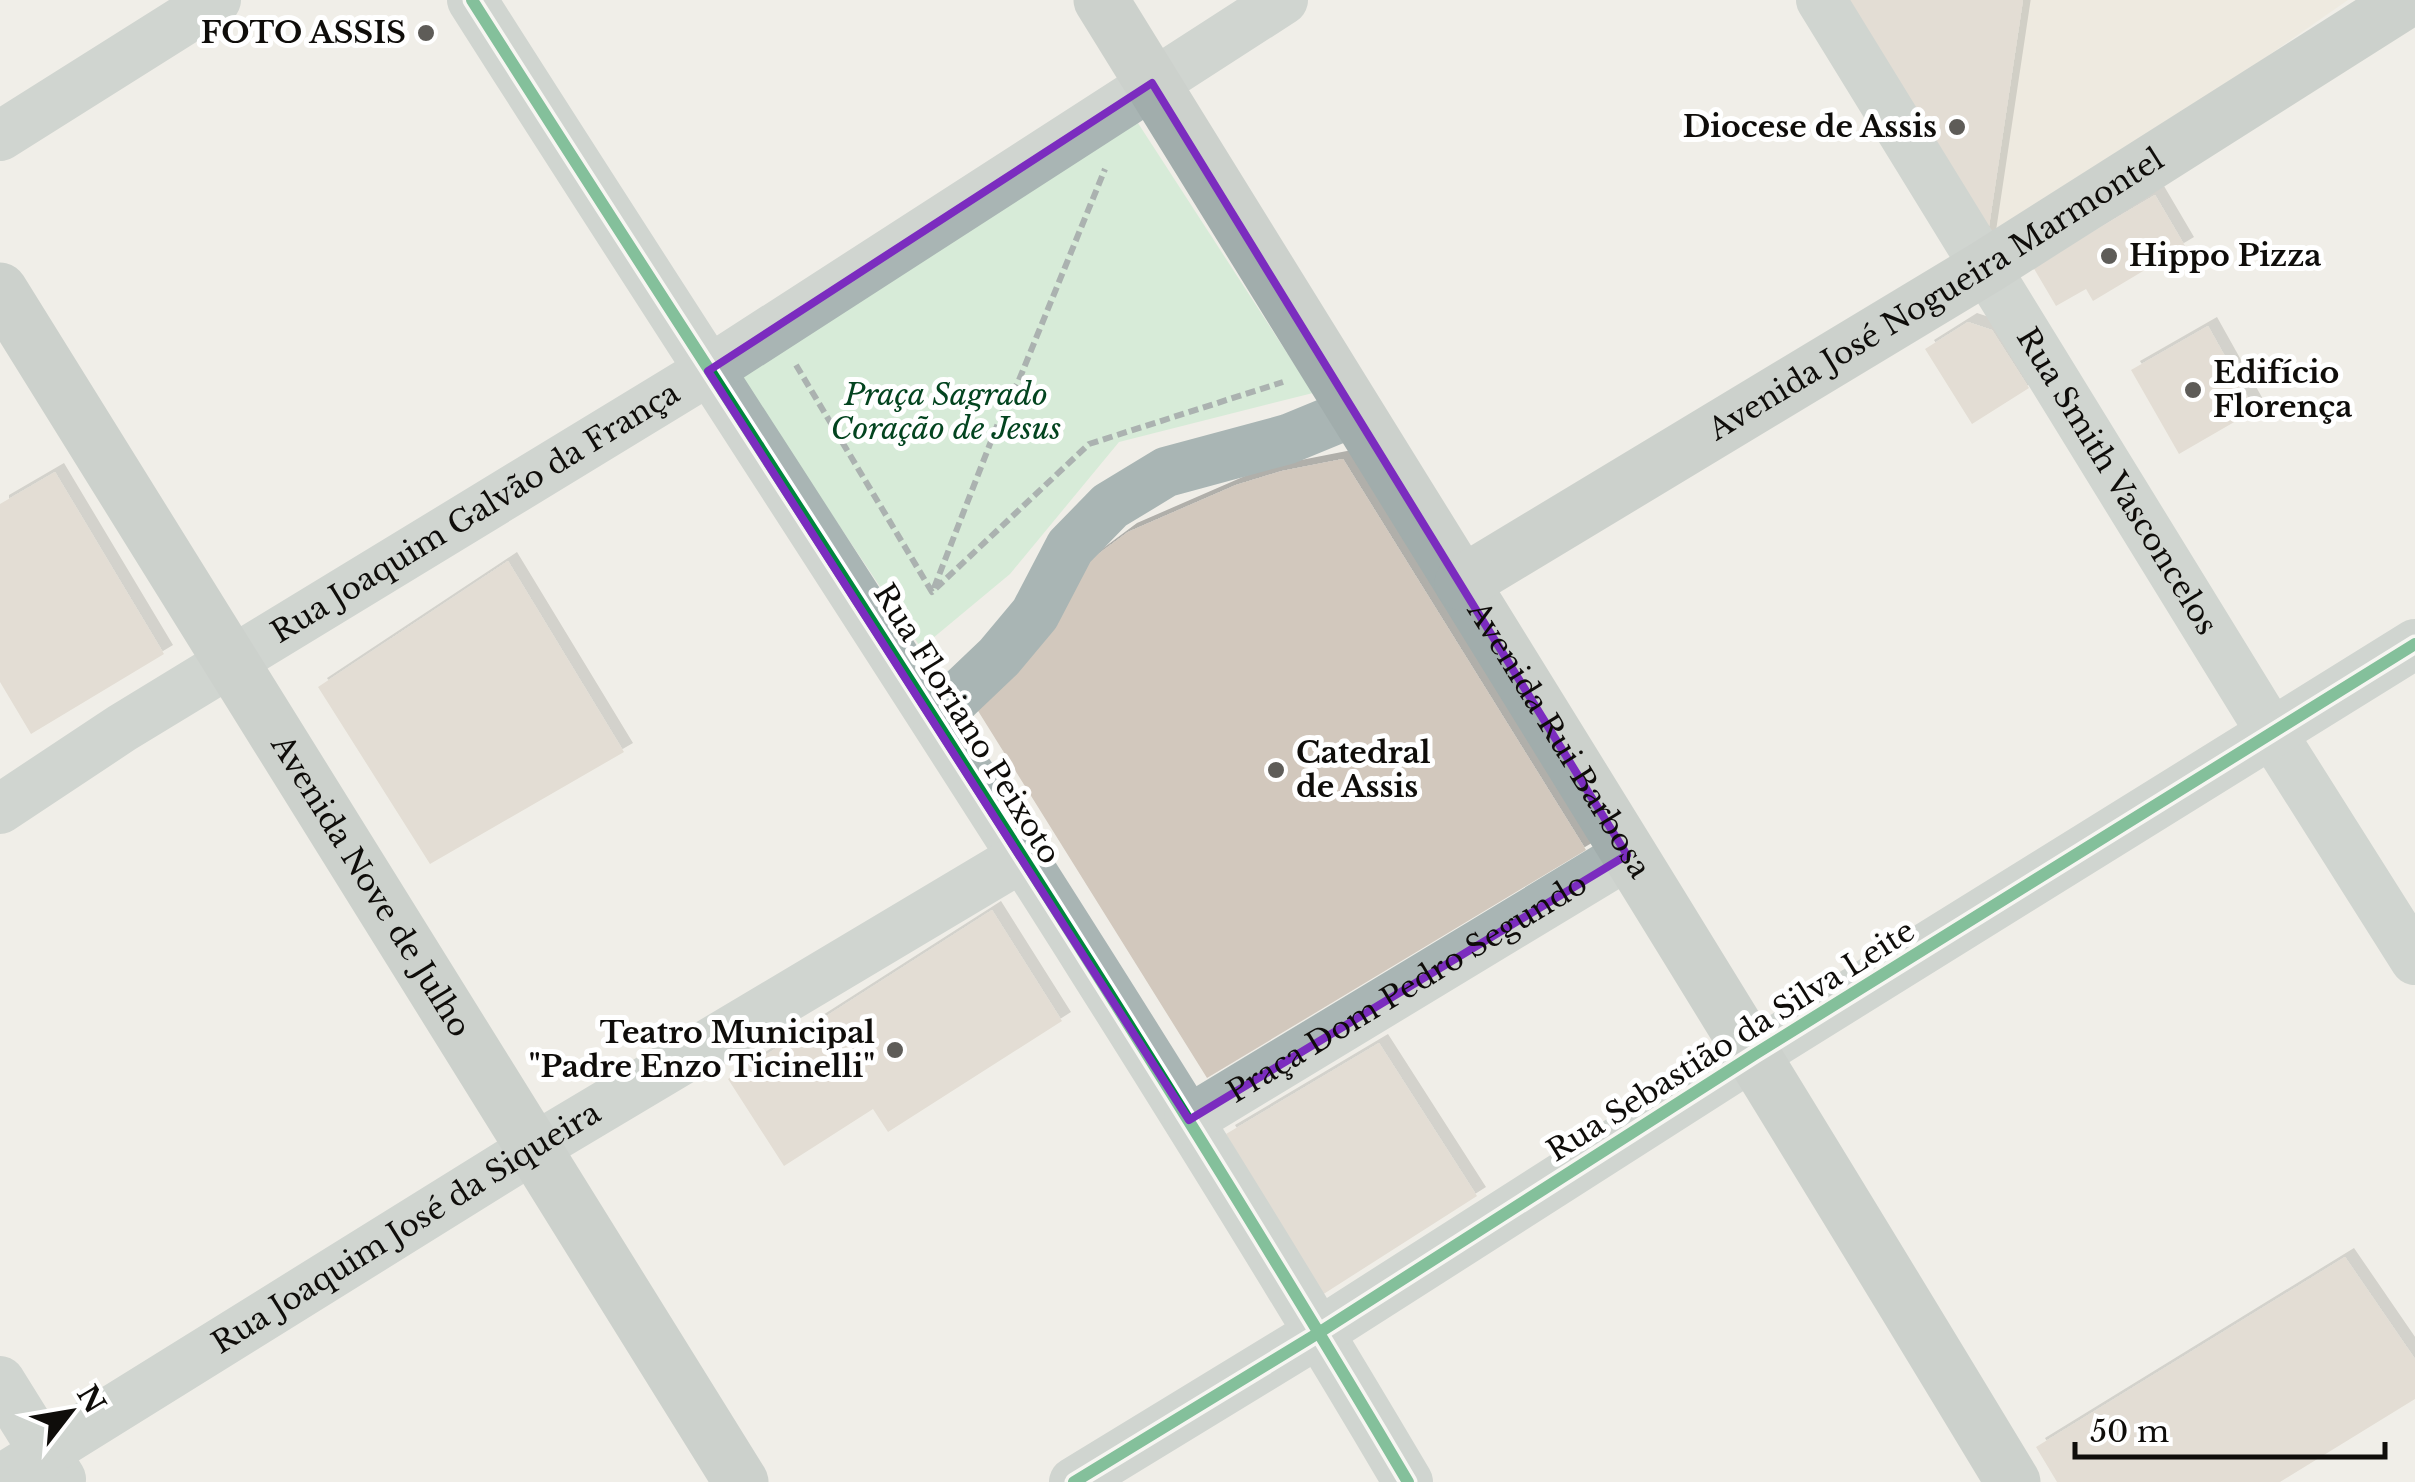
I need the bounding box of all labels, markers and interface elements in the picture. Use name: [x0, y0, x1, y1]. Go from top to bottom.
place label: FOTO ASSIS: [201, 14, 406, 51]
marker: FOTO ASSIS: [415, 22, 437, 44]
place label: Diocese de Assis: [1683, 108, 1937, 145]
marker: Diocese de Assis: [1946, 116, 1968, 138]
street label: Avenida José Nogueira Marmontel: [1701, 140, 2170, 449]
place label: Hippo Pizza: [2129, 237, 2321, 274]
marker: Hippo Pizza: [2098, 245, 2120, 267]
street label: Rua Smith Vasconcelos: [2009, 321, 2226, 641]
place label: Edifício Florença: [2213, 354, 2352, 425]
street label: Rua Joaquim Galvão da França: [264, 374, 686, 651]
park label: Praça Sagrado Coração de Jesus: [831, 376, 1061, 447]
marker: Edifício Florença: [2182, 379, 2204, 401]
street label: Rua Floriano Peixoto: [866, 577, 1069, 871]
street label: Avenida Rui Barbosa: [1459, 594, 1659, 885]
street label: Avenida Nove de Julho: [263, 727, 479, 1044]
place label: Catedral de Assis: [1296, 734, 1431, 805]
marker: Catedral de Assis: [1265, 759, 1287, 781]
street label: Praça Dom Pedro Segundo: [1220, 865, 1594, 1111]
street label: Rua Sebastião da Silva Leite: [1540, 912, 1921, 1169]
place label: Teatro Municipal "Padre Enzo Ticinelli": [529, 1014, 875, 1085]
marker: Teatro Municipal "Padre Enzo Ticinelli": [884, 1039, 906, 1061]
street label: Rua Joaquim José da Siqueira: [205, 1094, 607, 1362]
north arrow: [20, 1362, 120, 1462]
text: N: [69, 1379, 113, 1420]
scale bar: [2075, 1397, 2385, 1459]
text: 50 m: [2090, 1413, 2169, 1450]

